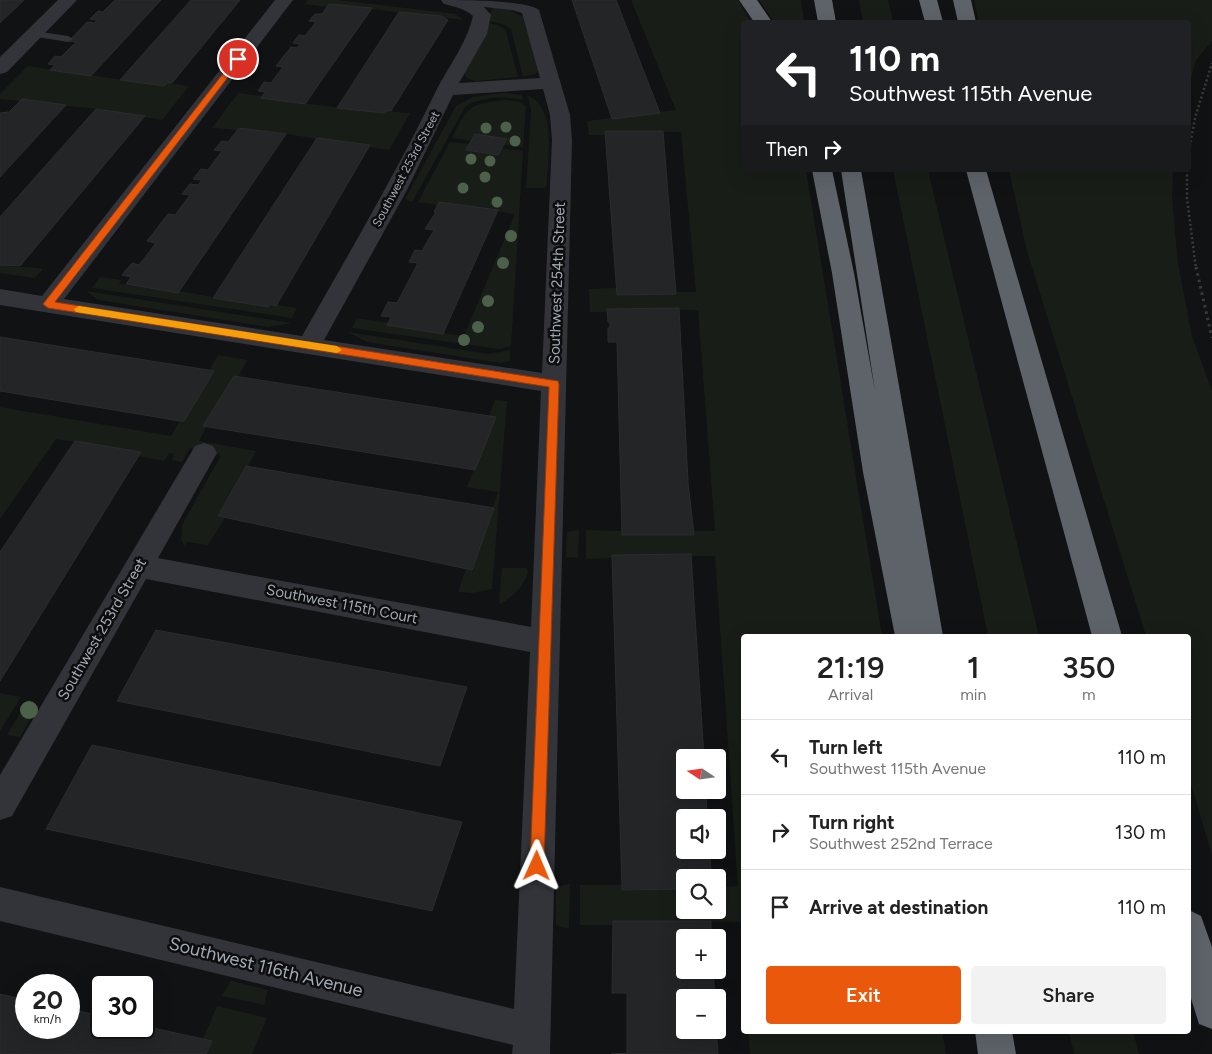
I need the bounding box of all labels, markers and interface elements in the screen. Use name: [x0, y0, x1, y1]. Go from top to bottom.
pin: [217, 38, 259, 80]
text: 110 m: [849, 38, 940, 80]
icon: left: [766, 40, 831, 105]
icon: arrive: [224, 45, 252, 73]
text: Southwest 115th Avenue: [849, 80, 1092, 107]
street label: Southwest 253rd Street: [370, 108, 443, 229]
icon: right: [818, 135, 846, 163]
text: Then: [766, 138, 808, 161]
street label: Southwest 254th Street: [545, 201, 569, 364]
street label: Southwest 253rd Street: [54, 554, 150, 703]
street label: Southwest 115th Court: [265, 580, 419, 628]
text: 21:19: [817, 649, 885, 686]
text: 1: [967, 649, 980, 686]
text: 350: [1062, 649, 1115, 686]
text: Arrival: [828, 685, 873, 704]
text: min: [960, 685, 986, 704]
text: m: [1082, 685, 1096, 704]
text: Turn left: [809, 736, 883, 759]
icon: left: [766, 743, 794, 771]
text: 110 m: [1117, 746, 1166, 769]
north arrow: [676, 749, 726, 799]
map controls: [676, 749, 726, 1039]
text: Southwest 115th Avenue: [809, 759, 986, 778]
button: sound: [676, 809, 726, 859]
text: Turn right: [809, 811, 895, 834]
icon: right: [766, 818, 794, 846]
text: 130 m: [1115, 821, 1166, 844]
text: Southwest 252nd Terrace: [809, 834, 993, 853]
position arrow: [510, 839, 562, 891]
button: search: [676, 869, 726, 919]
icon: arrive: [766, 893, 794, 921]
text: Arrive at destination: [809, 896, 988, 919]
text: 110 m: [1117, 896, 1166, 919]
button: +: [676, 929, 726, 979]
street label: Southwest 116th Avenue: [167, 932, 365, 1002]
button: Exit: [766, 966, 961, 1024]
button: Share: [971, 966, 1166, 1024]
speed limit sign: 30: [90, 974, 155, 1039]
text: 20: [32, 985, 63, 1015]
button: −: [676, 989, 726, 1039]
text: km/h: [34, 1012, 61, 1026]

